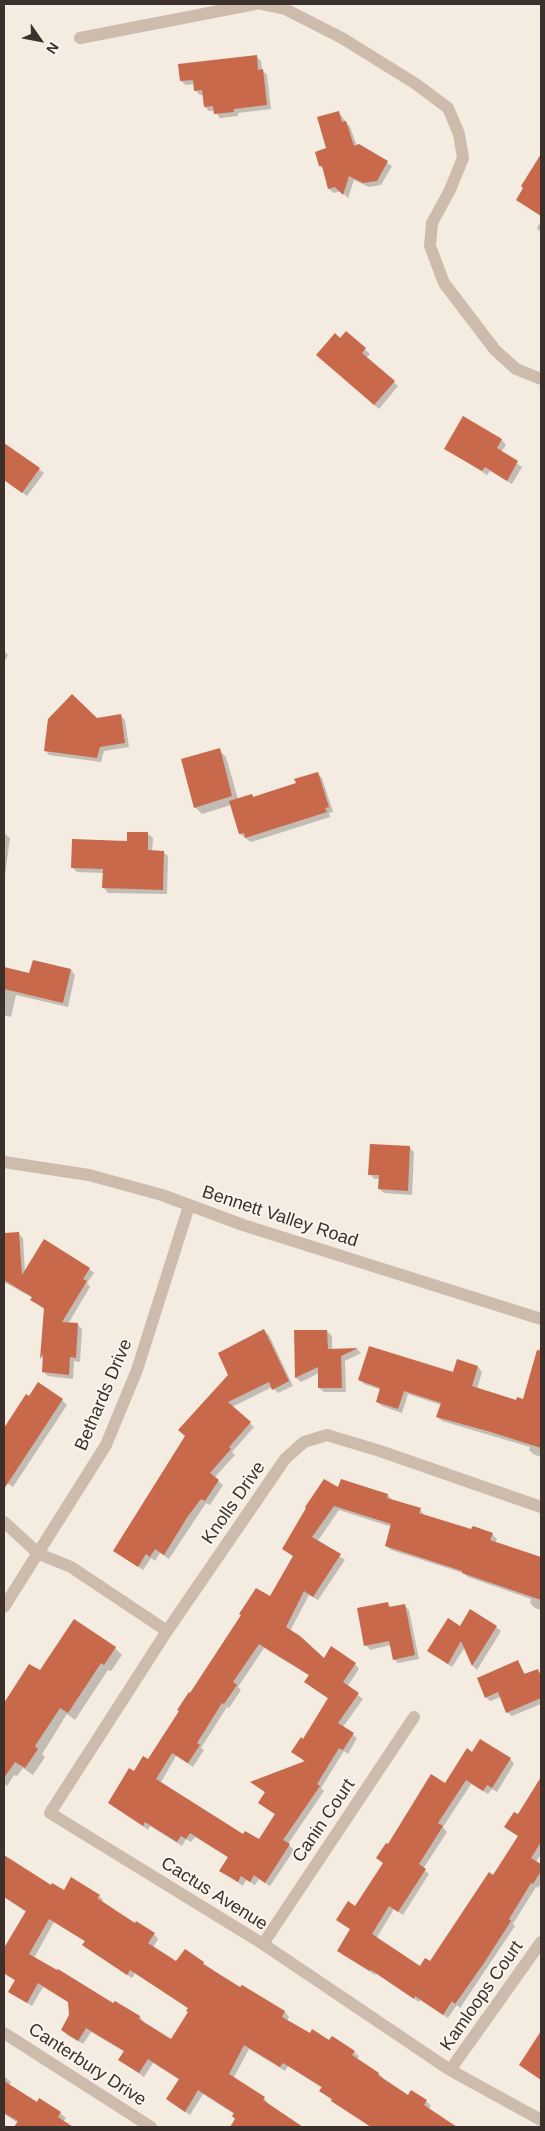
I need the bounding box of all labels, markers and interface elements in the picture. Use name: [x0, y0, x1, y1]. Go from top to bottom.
north arrow: [15, 15, 65, 65]
text: N: [43, 40, 62, 57]
street label: Bennett Valley Road: [199, 1182, 361, 1252]
street label: Bethards Drive: [71, 1336, 137, 1454]
street label: Knolls Drive: [198, 1457, 270, 1549]
street label: Canin Court: [288, 1775, 360, 1867]
street label: Cactus Avenue: [157, 1853, 271, 1935]
street label: Kamloops Court: [436, 1937, 528, 2055]
street label: Canterbury Drive: [24, 2019, 150, 2111]

